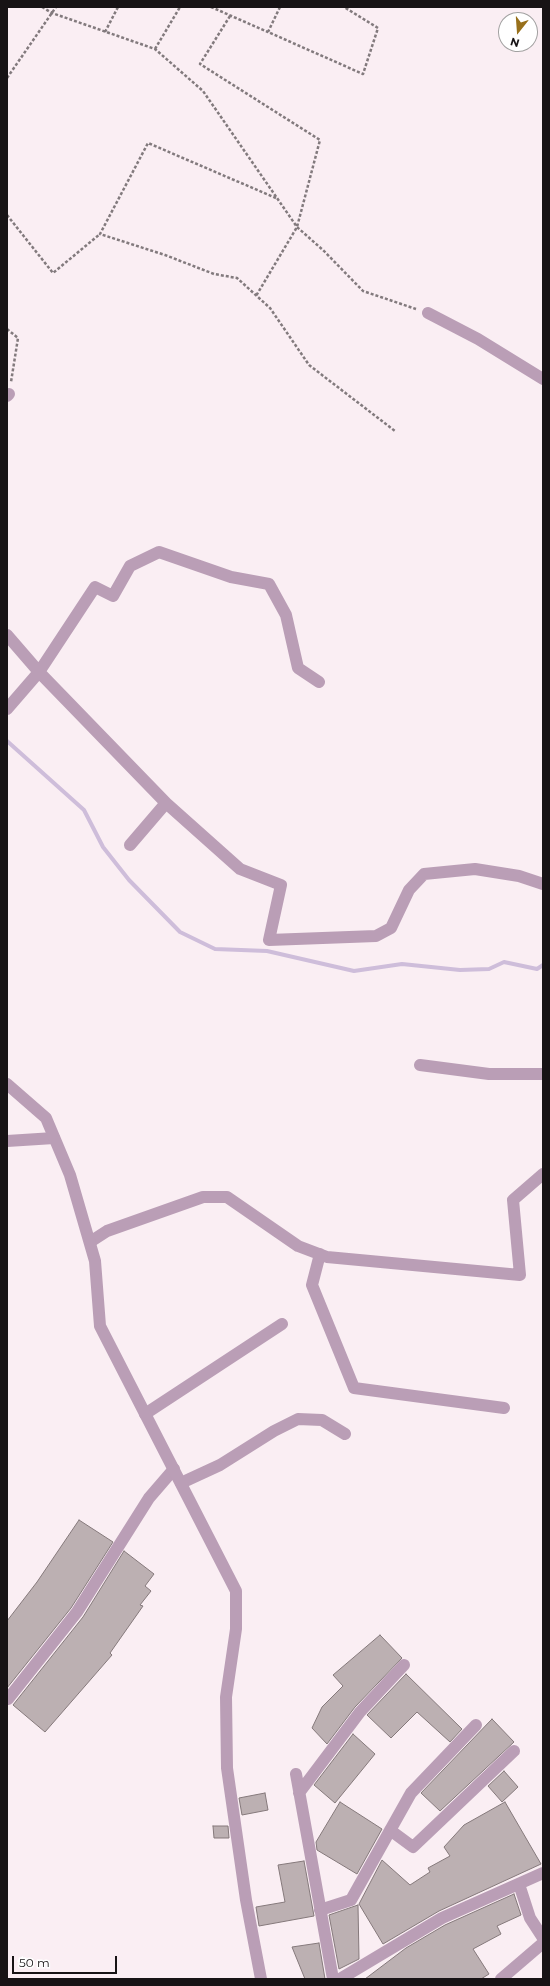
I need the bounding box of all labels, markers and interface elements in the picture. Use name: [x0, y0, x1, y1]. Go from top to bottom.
north arrow: [498, 12, 538, 52]
text: N: [508, 35, 521, 51]
scale bar: [14, 1948, 119, 1974]
text: 50 m: [19, 1955, 50, 1970]

